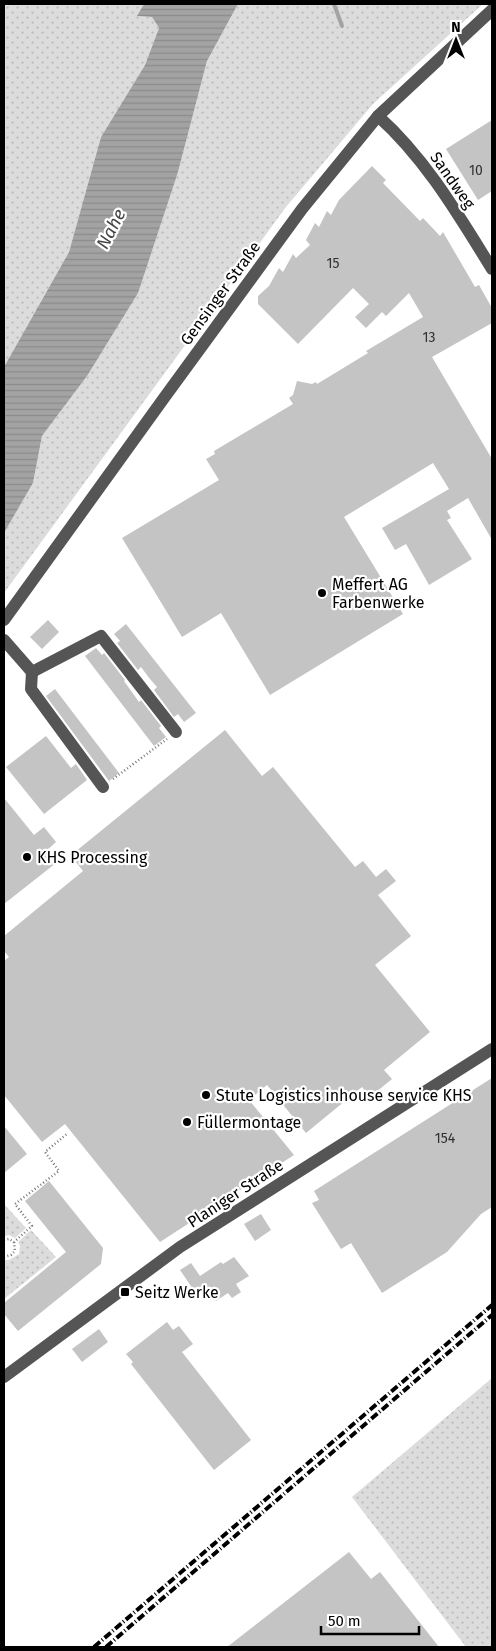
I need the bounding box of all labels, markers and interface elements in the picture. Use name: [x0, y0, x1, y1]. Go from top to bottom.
north arrow: [431, 15, 481, 65]
text: N: [451, 19, 461, 36]
street label: Sandweg: [426, 148, 479, 213]
house number: 10: [469, 162, 483, 179]
water label: Nahe: [92, 205, 130, 253]
street label: Gensinger Straße: [176, 238, 264, 349]
house number: 15: [326, 255, 340, 272]
house number: 13: [422, 329, 436, 346]
place label: Meffert AG Farbenwerke: [332, 575, 425, 612]
marker: Meffert AG Farbenwerke: [316, 587, 328, 599]
place label: KHS Processing: [37, 848, 148, 867]
marker: KHS Processing: [21, 851, 33, 863]
place label: Stute Logistics inhouse service KHS: [216, 1086, 472, 1105]
marker: Stute Logistics inhouse service KHS: [200, 1089, 212, 1101]
place label: Füllermontage: [197, 1113, 301, 1132]
marker: Füllermontage: [181, 1116, 193, 1128]
house number: 154: [435, 1130, 456, 1147]
street label: Planiger Straße: [184, 1155, 287, 1231]
place label: Seitz Werke: [135, 1283, 219, 1302]
marker: Seitz Werke: [119, 1286, 131, 1298]
scale bar: [321, 1604, 418, 1636]
text: 50 m: [328, 1612, 361, 1630]

